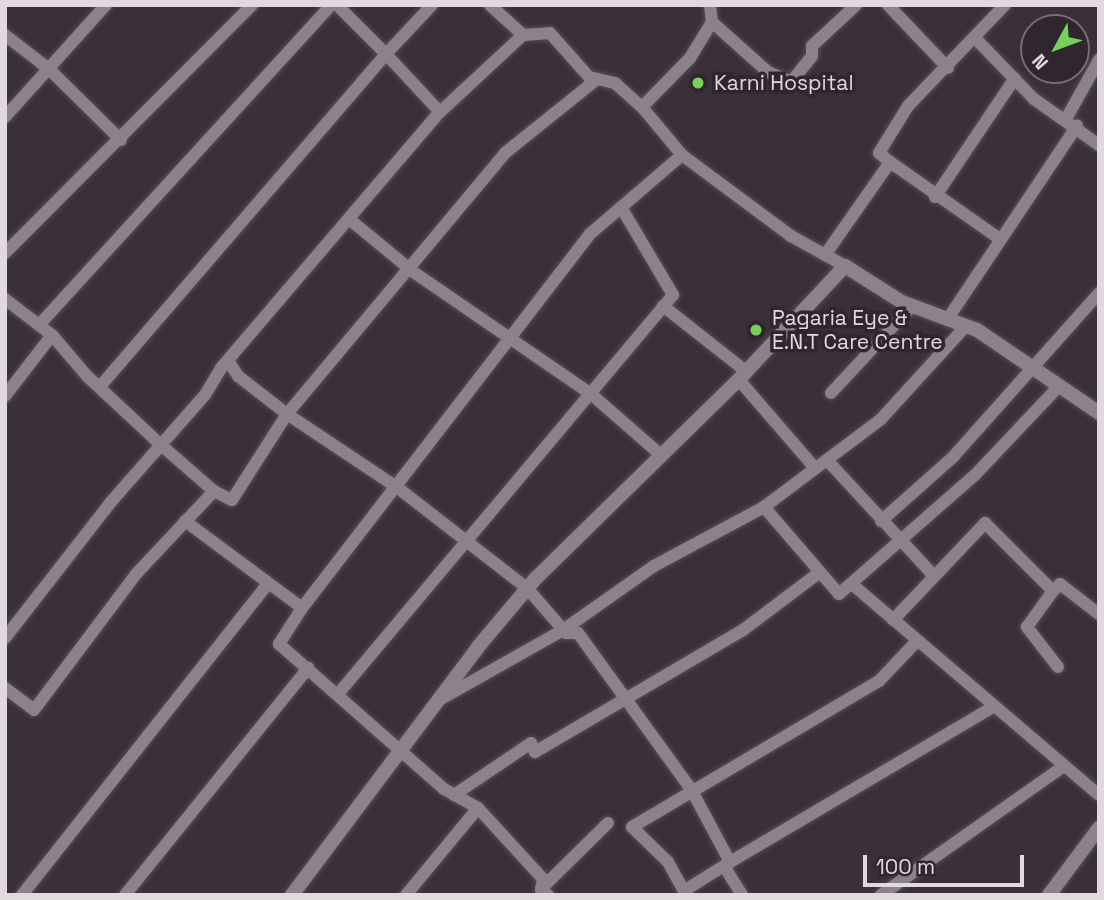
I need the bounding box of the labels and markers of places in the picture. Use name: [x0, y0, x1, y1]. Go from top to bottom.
place label: Karni Hospital: [714, 70, 854, 96]
marker: Karni Hospital: [688, 73, 708, 93]
place label: Pagaria Eye & E.N.T Care Centre: [772, 305, 943, 355]
marker: Pagaria Eye & E.N.T Care Centre: [746, 320, 766, 340]

